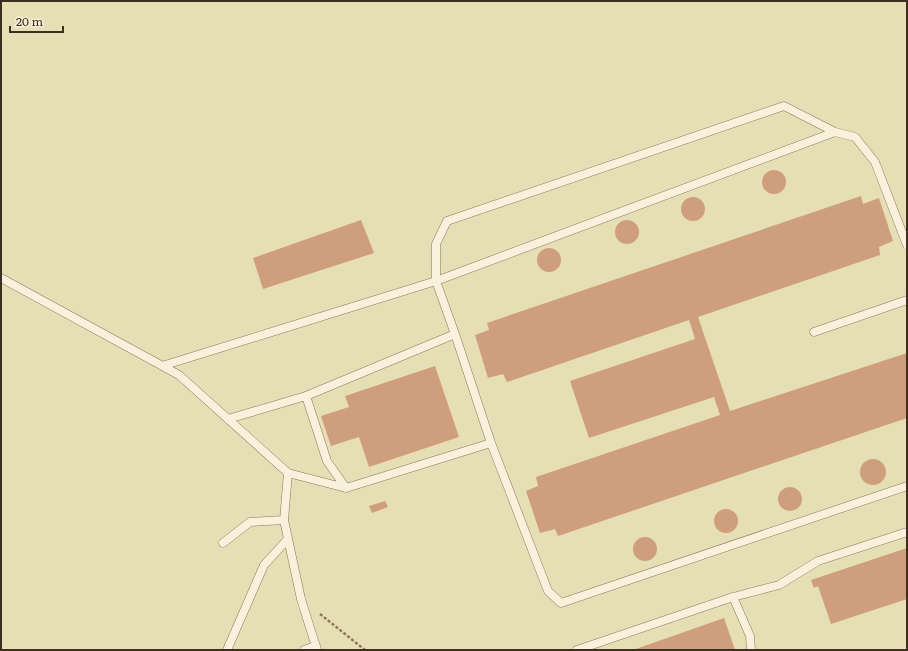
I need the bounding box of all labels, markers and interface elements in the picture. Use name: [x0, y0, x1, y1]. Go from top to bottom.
scale bar: [10, 8, 63, 34]
text: 20 m: [16, 12, 43, 30]

